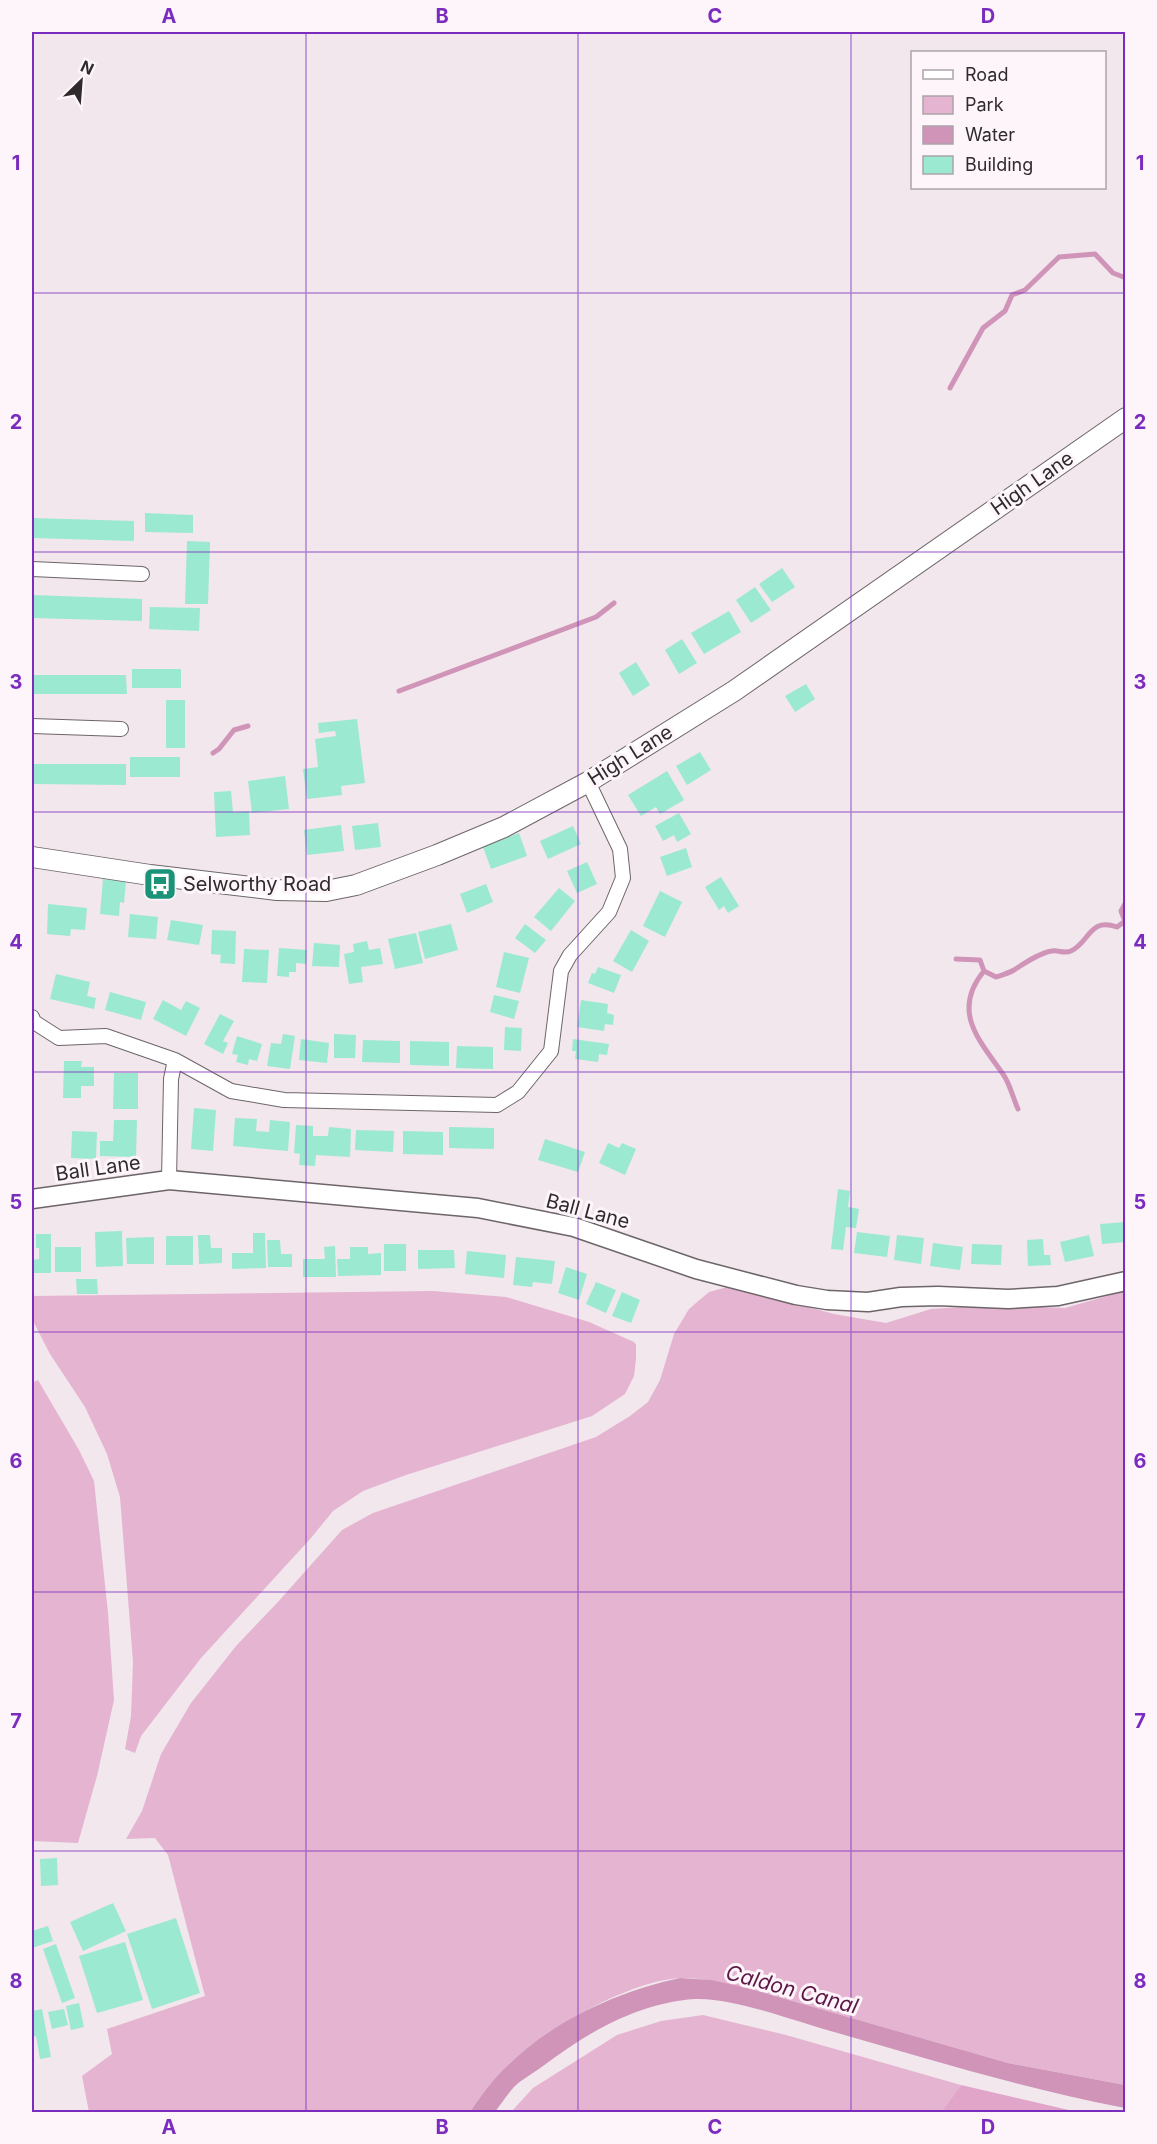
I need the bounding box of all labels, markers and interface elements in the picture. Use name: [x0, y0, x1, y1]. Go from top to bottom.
text: A: [162, 4, 177, 28]
text: B: [435, 4, 449, 28]
text: C: [708, 4, 722, 28]
text: D: [981, 4, 995, 28]
north arrow: [51, 51, 111, 111]
legend: [911, 51, 1106, 189]
text: N: [78, 56, 97, 79]
text: Road: [965, 64, 1008, 85]
text: Park: [965, 94, 1004, 115]
text: Water: [965, 124, 1015, 145]
text: 1: [12, 151, 20, 175]
text: 1: [1136, 151, 1144, 175]
text: Building: [965, 154, 1033, 175]
text: 2: [10, 410, 22, 434]
text: 2: [1134, 410, 1146, 434]
street label: High Lane: [986, 446, 1078, 520]
text: 3: [10, 670, 22, 694]
text: 3: [1134, 670, 1146, 694]
street label: High Lane: [583, 720, 677, 790]
bus stop icon: Selworthy Road: [142, 866, 178, 902]
place label: Selworthy Road: [183, 872, 331, 896]
text: 4: [9, 930, 23, 954]
text: 4: [1133, 930, 1147, 954]
street label: Ball Lane: [54, 1150, 142, 1186]
street label: Ball Lane: [544, 1188, 632, 1234]
text: 5: [10, 1190, 22, 1214]
text: 5: [1134, 1190, 1146, 1214]
text: 6: [10, 1449, 23, 1473]
text: 6: [1134, 1449, 1147, 1473]
text: 7: [10, 1709, 22, 1733]
text: 7: [1134, 1709, 1146, 1733]
water label: Caldon Canal: [723, 1959, 862, 2019]
text: 8: [9, 1969, 23, 1993]
text: 8: [1133, 1969, 1147, 1993]
text: A: [162, 2115, 177, 2139]
text: B: [435, 2115, 449, 2139]
text: C: [708, 2115, 722, 2139]
text: D: [981, 2115, 995, 2139]

